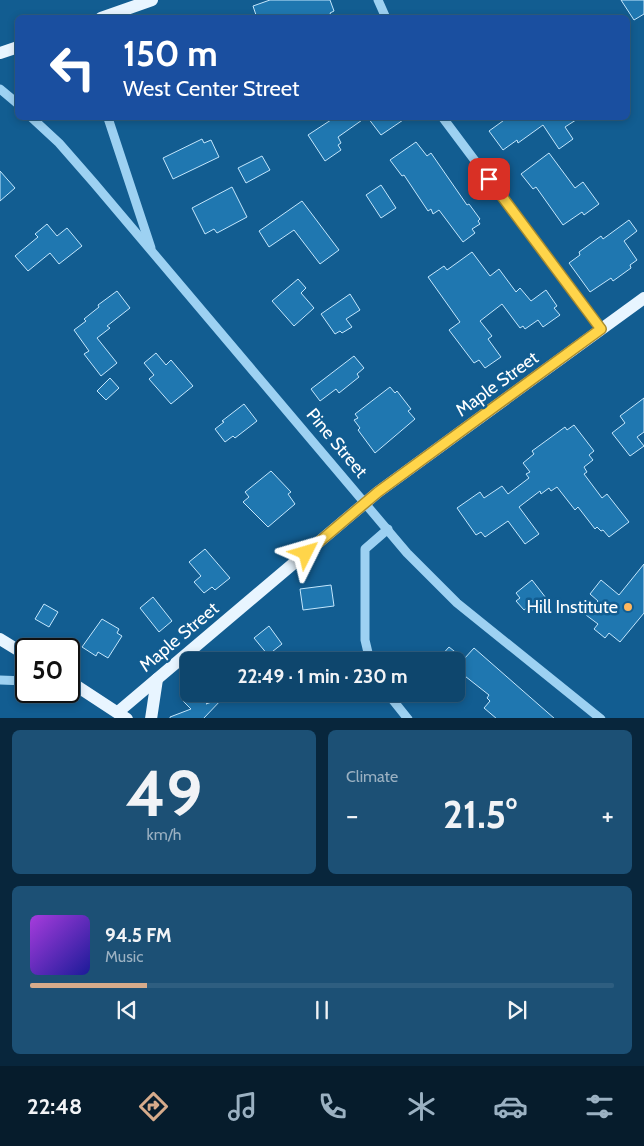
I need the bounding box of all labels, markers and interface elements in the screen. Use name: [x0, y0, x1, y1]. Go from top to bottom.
text: 150 m: [123, 32, 218, 75]
icon: left: [40, 35, 105, 100]
text: West Center Street: [123, 75, 299, 102]
pin: [468, 158, 510, 200]
icon: arrive: [475, 165, 503, 193]
street label: Maple Street: [451, 347, 543, 421]
street label: Pine Street: [302, 404, 372, 482]
position arrow: [279, 526, 331, 578]
place label: Hill Institute: [527, 596, 618, 618]
street label: Maple Street: [135, 597, 223, 677]
marker: Hill Institute: [622, 601, 634, 613]
speed limit sign: 50: [15, 638, 80, 703]
text: 22:49 · 1 min · 230 m: [237, 665, 408, 688]
text: 49: [126, 753, 202, 832]
text: Climate: [346, 767, 398, 786]
text: 21.5°: [443, 791, 517, 838]
text: −: [346, 798, 358, 832]
text: +: [602, 798, 614, 832]
text: km/h: [146, 825, 182, 844]
text: 94.5 FM: [105, 924, 172, 947]
text: Music: [105, 947, 143, 966]
icon: previous: [113, 996, 141, 1024]
icon: pause: [308, 996, 336, 1024]
icon: next: [503, 996, 531, 1024]
icon: directions: [136, 1089, 171, 1124]
icon: music: [225, 1089, 260, 1124]
icon: phone: [315, 1089, 350, 1124]
icon: climate: [404, 1089, 439, 1124]
icon: car: [493, 1089, 528, 1124]
icon: filters: [582, 1089, 617, 1124]
text: 22:48: [27, 1093, 82, 1120]

